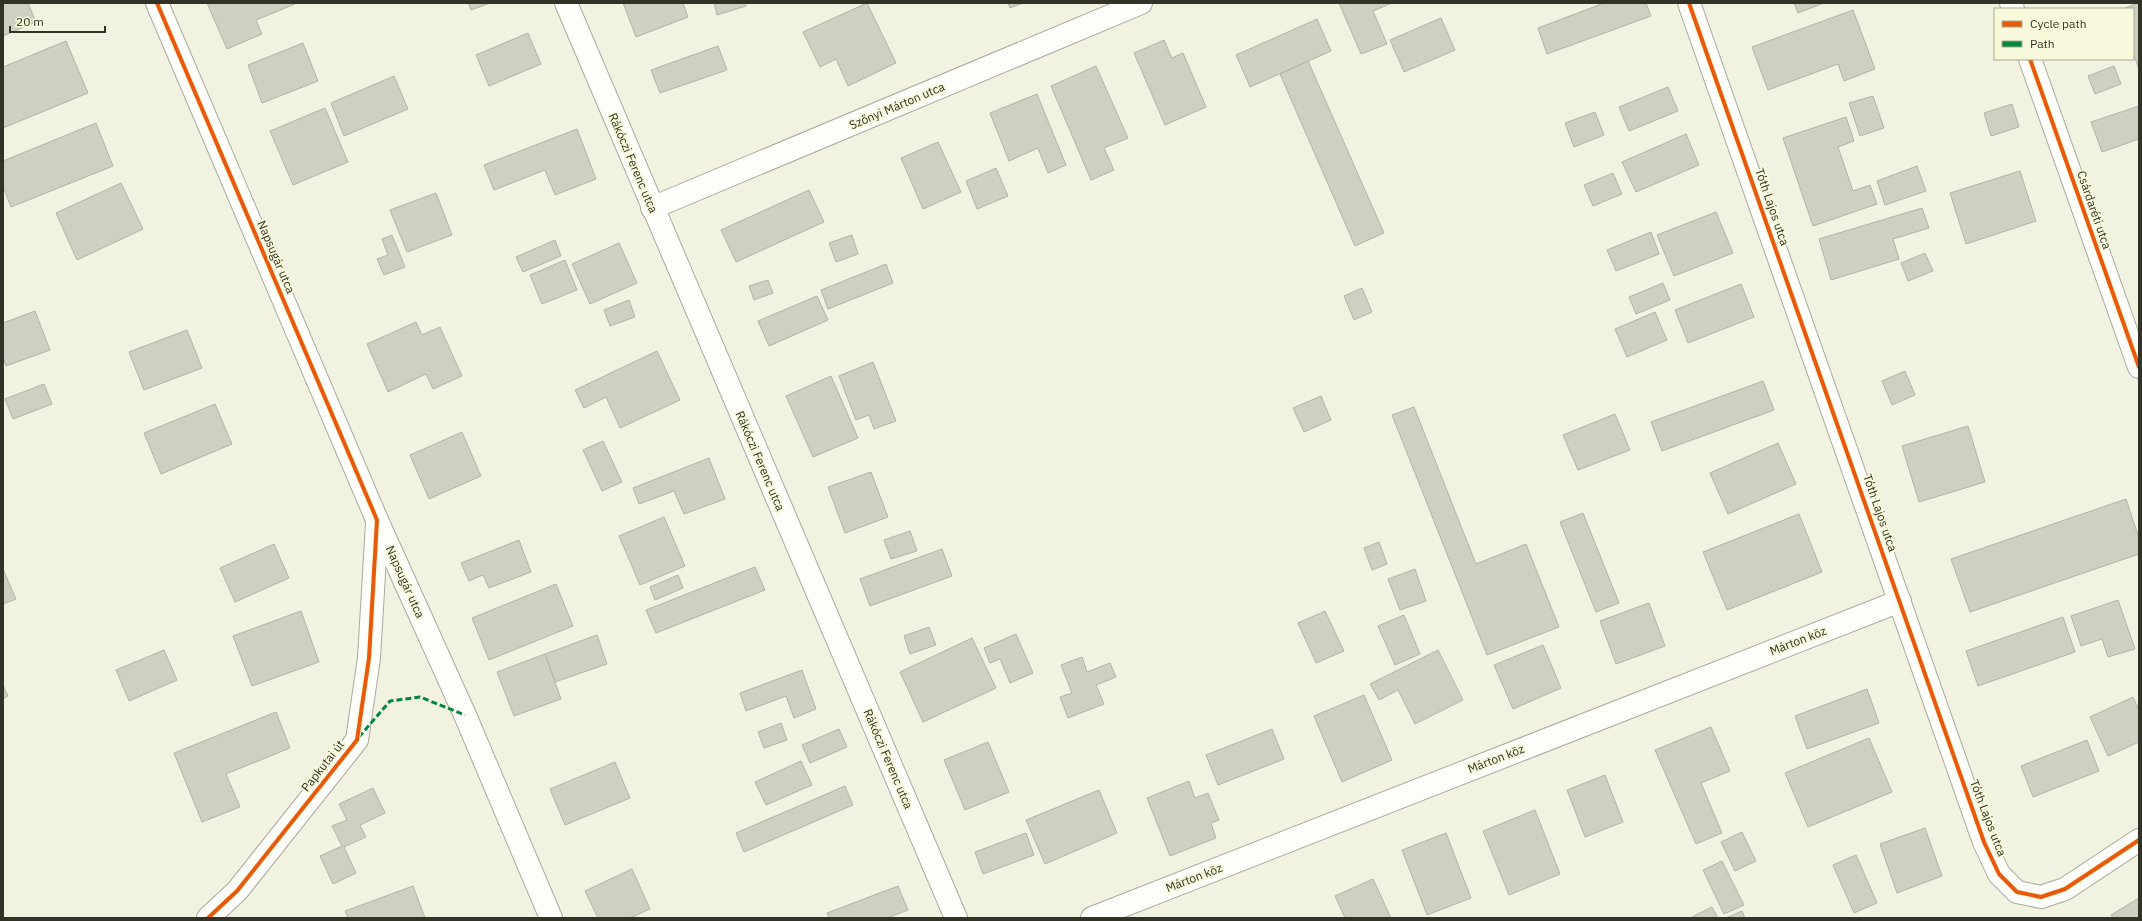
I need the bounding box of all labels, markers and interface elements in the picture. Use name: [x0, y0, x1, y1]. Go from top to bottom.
scale bar: [10, 8, 105, 34]
legend: [1994, 8, 2134, 60]
text: 20 m: [16, 14, 44, 29]
text: Cycle path: [2030, 16, 2087, 31]
text: Path: [2030, 36, 2055, 51]
street label: Szőnyi Márton utca: [847, 78, 947, 132]
street label: Rákóczi Ferenc utca: [606, 110, 662, 216]
street label: Tóth Lajos utca: [1752, 166, 1793, 248]
street label: Csárdaréti utca: [2074, 169, 2115, 252]
street label: Napsugár utca: [254, 218, 299, 296]
street label: Rákóczi Ferenc utca: [733, 408, 789, 514]
street label: Tóth Lajos utca: [1860, 472, 1901, 554]
street label: Napsugár utca: [383, 543, 428, 621]
street label: Márton köz: [1767, 623, 1829, 658]
street label: Rákóczi Ferenc utca: [861, 706, 917, 812]
street label: Papkutai út: [298, 737, 347, 794]
street label: Márton köz: [1465, 741, 1527, 776]
street label: Tóth Lajos utca: [1967, 777, 2010, 859]
street label: Márton köz: [1163, 860, 1225, 895]

